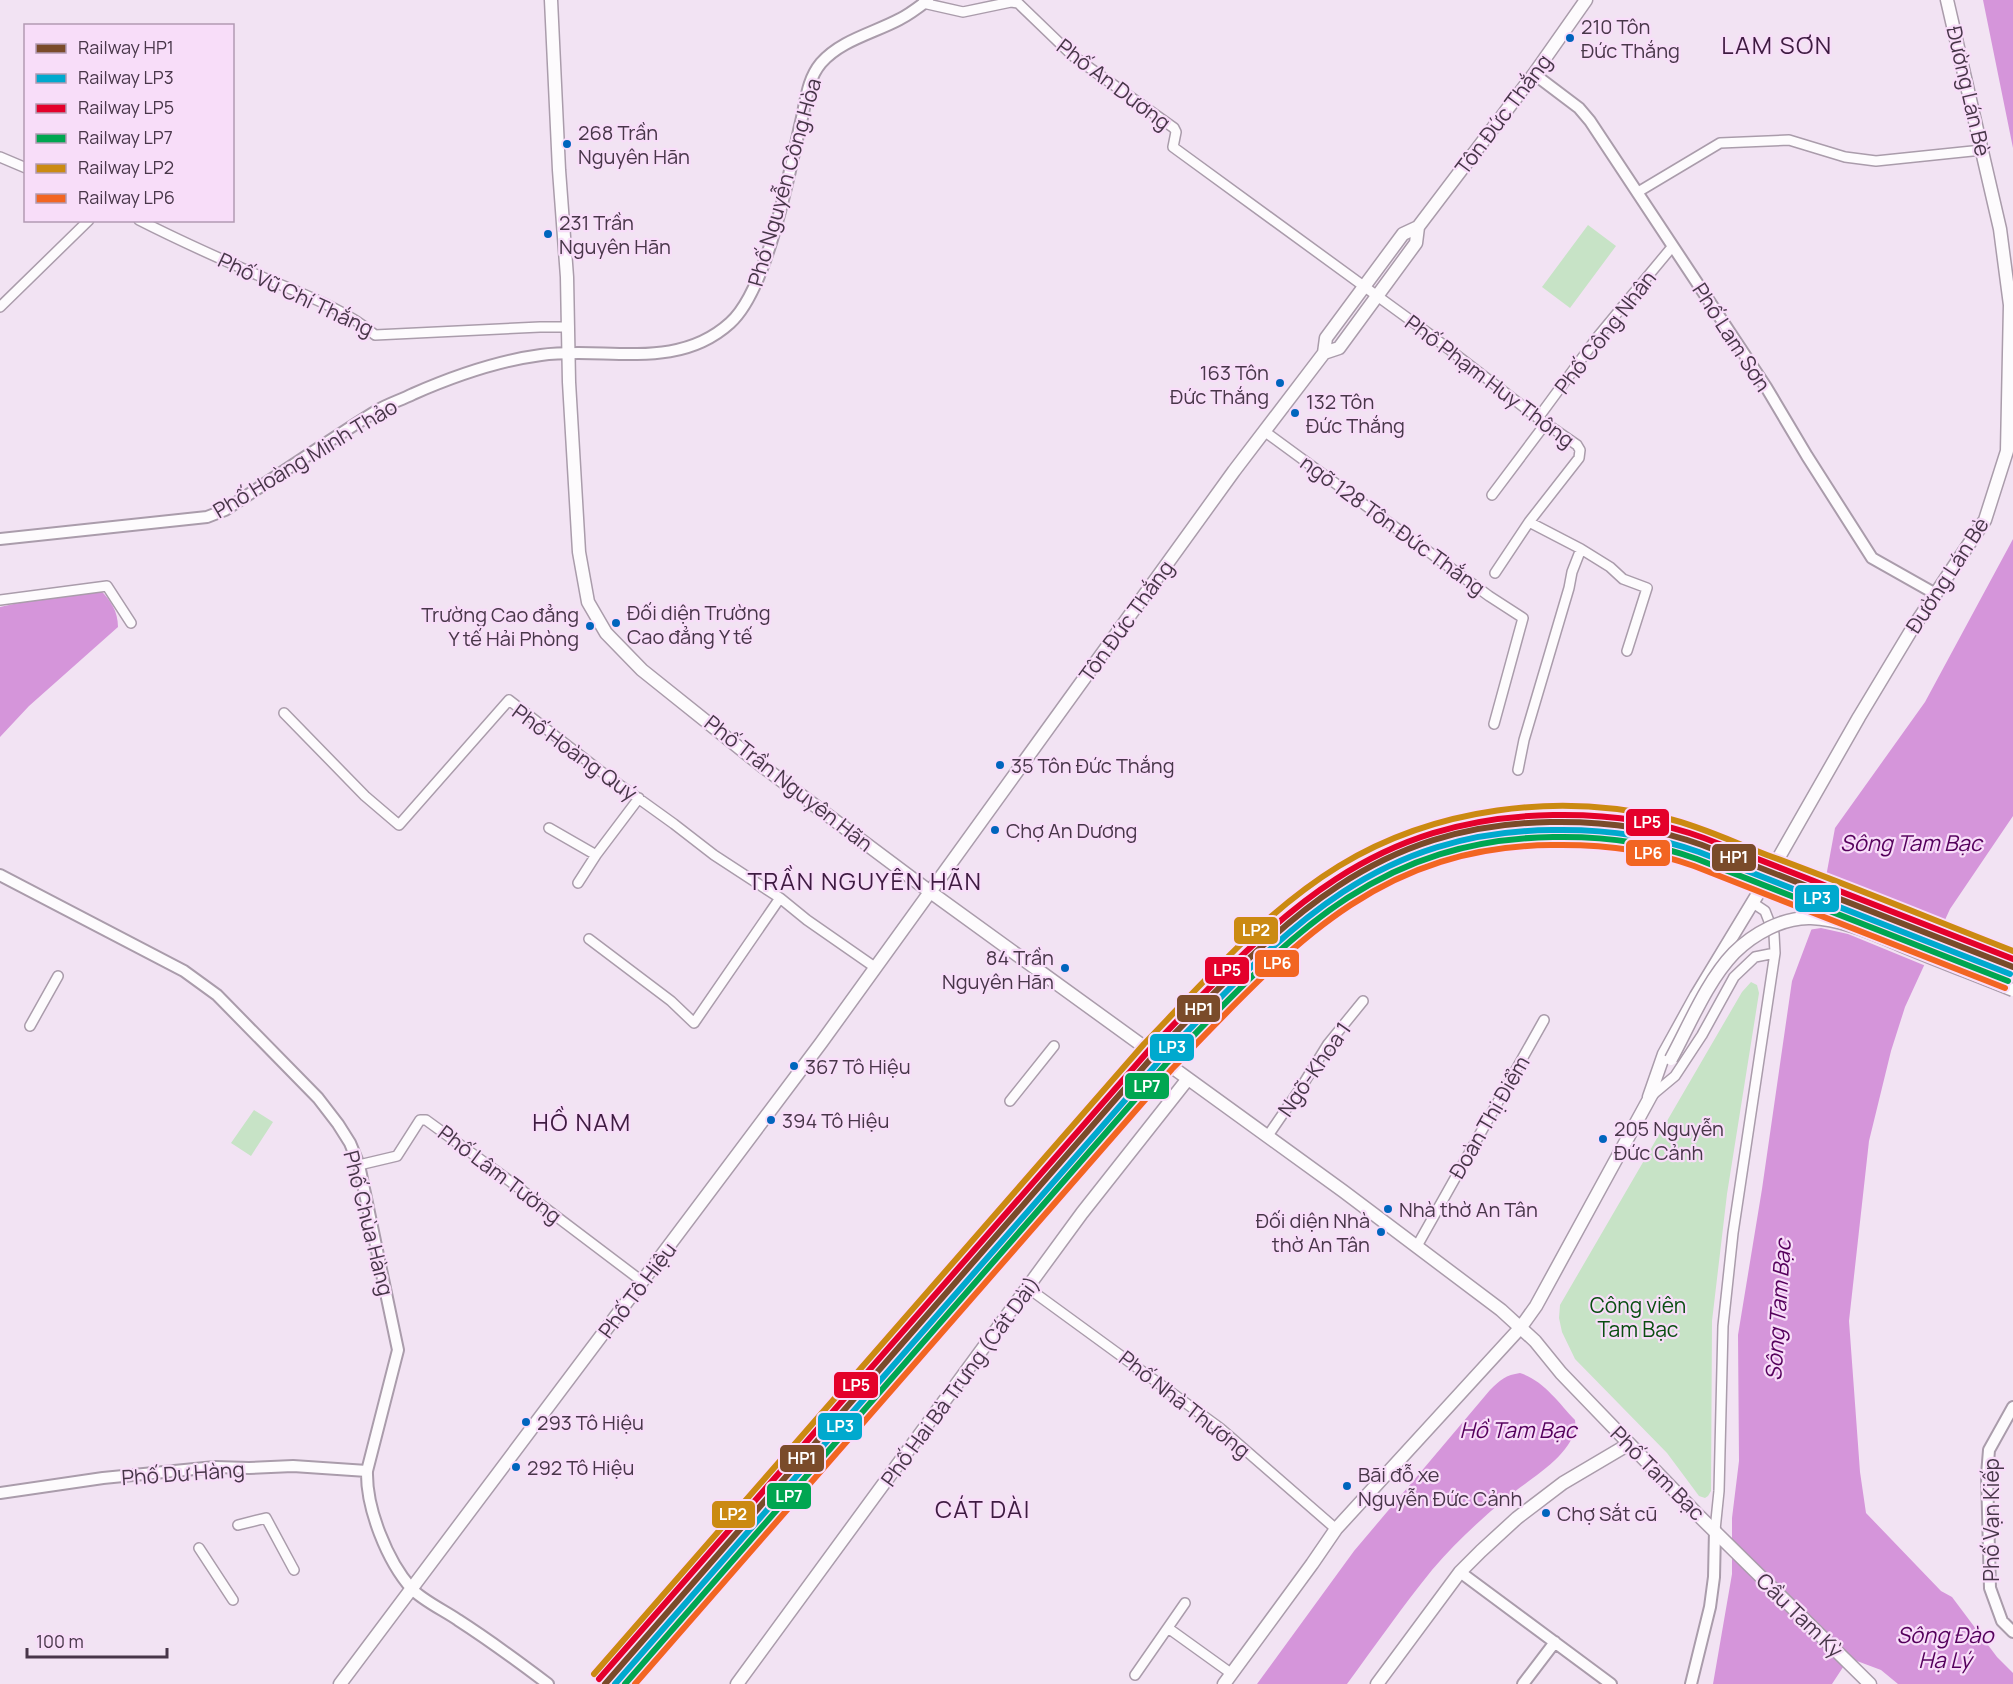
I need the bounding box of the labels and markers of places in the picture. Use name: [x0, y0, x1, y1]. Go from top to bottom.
place label: 210 Tôn Đức Thắng: [1581, 13, 1680, 64]
marker: 210 Tôn Đức Thắng: [1564, 32, 1576, 44]
place label: 268 Trần Nguyên Hãn: [578, 119, 690, 170]
marker: 268 Trần Nguyên Hãn: [561, 138, 573, 150]
place label: 231 Trần Nguyên Hãn: [559, 209, 671, 260]
marker: 231 Trần Nguyên Hãn: [542, 228, 554, 240]
place label: 163 Tôn Đức Thắng: [1170, 359, 1269, 410]
marker: 163 Tôn Đức Thắng: [1274, 377, 1286, 389]
place label: 132 Tôn Đức Thắng: [1306, 388, 1405, 439]
marker: 132 Tôn Đức Thắng: [1289, 407, 1301, 419]
place label: Đối diện Trường Cao đẳng Y tế: [627, 599, 771, 650]
place label: Trường Cao đẳng Y tế Hải Phòng: [421, 601, 579, 652]
marker: Đối diện Trường Cao đẳng Y tế: [610, 617, 622, 629]
marker: Trường Cao đẳng Y tế Hải Phòng: [584, 620, 596, 632]
place label: 35 Tôn Đức Thắng: [1011, 752, 1175, 779]
marker: 35 Tôn Đức Thắng: [994, 759, 1006, 771]
place label: Chợ An Dương: [1006, 817, 1137, 844]
marker: Chợ An Dương: [989, 824, 1001, 836]
place label: 84 Trần Nguyên Hãn: [942, 944, 1054, 995]
marker: 84 Trần Nguyên Hãn: [1059, 962, 1071, 974]
place label: 367 Tô Hiệu: [805, 1053, 911, 1080]
marker: 367 Tô Hiệu: [788, 1060, 800, 1072]
place label: 394 Tô Hiệu: [782, 1107, 889, 1134]
marker: 394 Tô Hiệu: [765, 1114, 777, 1126]
place label: 205 Nguyễn Đức Cảnh: [1614, 1115, 1724, 1166]
marker: 205 Nguyễn Đức Cảnh: [1597, 1133, 1609, 1145]
place label: Nhà thờ An Tân: [1399, 1196, 1538, 1223]
marker: Nhà thờ An Tân: [1382, 1203, 1394, 1215]
place label: Đối diện Nhà thờ An Tân: [1256, 1207, 1370, 1258]
marker: Đối diện Nhà thờ An Tân: [1375, 1226, 1387, 1238]
place label: 293 Tô Hiệu: [537, 1409, 644, 1436]
marker: 293 Tô Hiệu: [520, 1416, 532, 1428]
place label: 292 Tô Hiệu: [527, 1454, 634, 1481]
marker: 292 Tô Hiệu: [510, 1461, 522, 1473]
place label: Bãi đỗ xe Nguyễn Đức Cảnh: [1358, 1461, 1522, 1512]
marker: Bãi đỗ xe Nguyễn Đức Cảnh: [1341, 1480, 1353, 1492]
place label: Chợ Sắt cũ: [1557, 1500, 1657, 1527]
marker: Chợ Sắt cũ: [1540, 1507, 1552, 1519]

